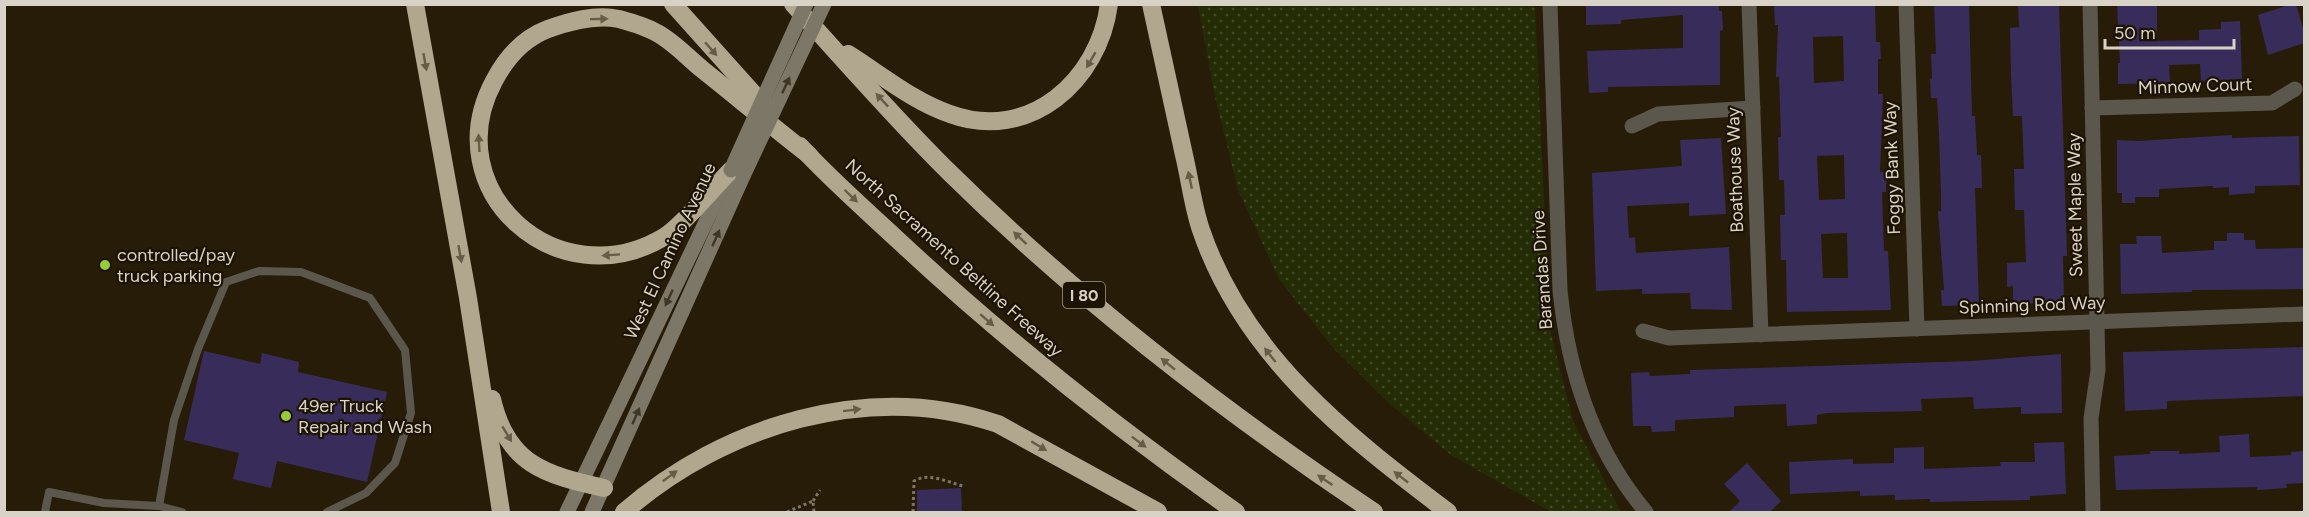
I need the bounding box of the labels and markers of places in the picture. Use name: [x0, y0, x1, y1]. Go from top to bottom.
place label: controlled/pay truck parking: [117, 244, 236, 287]
marker: controlled/pay truck parking: [98, 258, 112, 272]
place label: 49er Truck Repair and Wash: [298, 395, 432, 438]
marker: 49er Truck Repair and Wash: [279, 409, 293, 423]

